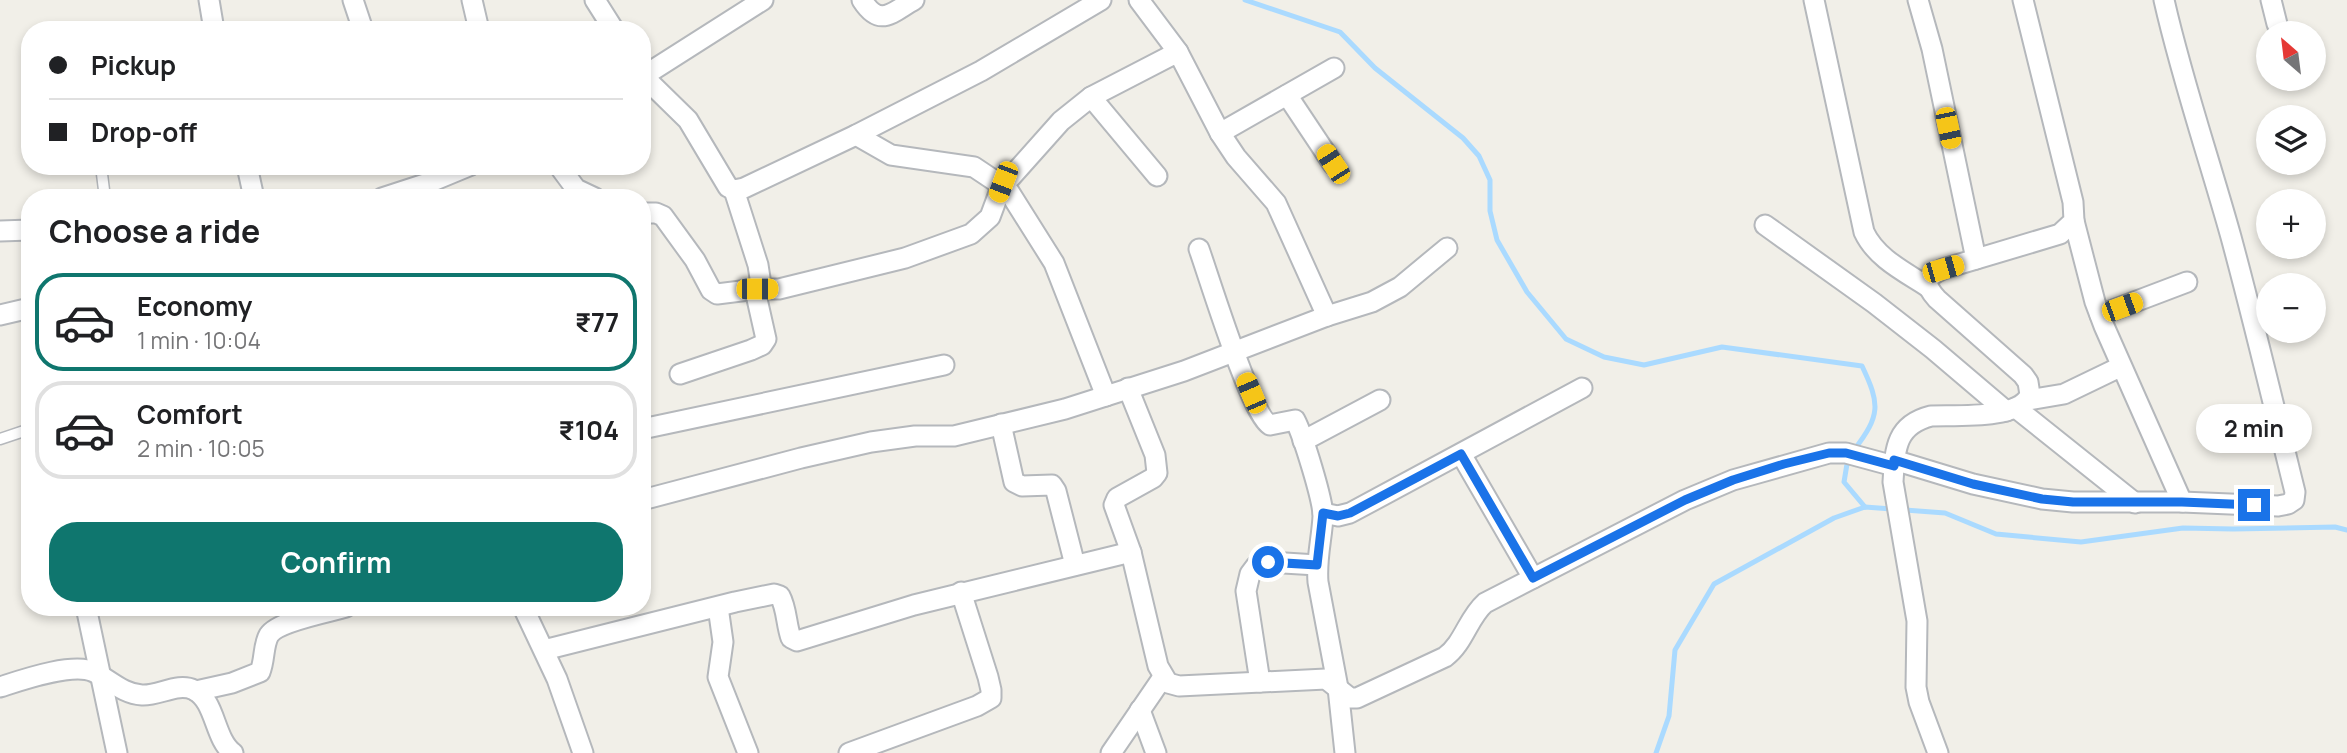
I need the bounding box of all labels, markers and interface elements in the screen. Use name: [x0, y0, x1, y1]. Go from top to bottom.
north arrow: [2256, 21, 2326, 91]
map controls: [2256, 21, 2326, 343]
text: Pickup: [91, 47, 176, 83]
car: [1934, 105, 1963, 151]
button: layers: [2256, 105, 2326, 175]
text: Drop-off: [91, 114, 197, 150]
car: [1313, 141, 1354, 187]
car: [986, 159, 1021, 205]
button: +: [2256, 189, 2326, 259]
text: Choose a ride: [49, 209, 260, 253]
car: [1920, 253, 1967, 285]
button: −: [2256, 273, 2326, 343]
car: [737, 279, 779, 300]
text: Economy: [137, 288, 252, 324]
car: [2099, 290, 2146, 324]
icon: car: [53, 291, 116, 354]
text: ₹77: [575, 304, 619, 340]
text: 1 min · 10:04: [137, 324, 261, 356]
car: [1234, 370, 1269, 416]
text: Comfort: [137, 396, 243, 432]
icon: car: [53, 399, 116, 462]
callout: 2 min: [2196, 404, 2312, 452]
text: ₹104: [559, 412, 619, 448]
text: 2 min: [2224, 412, 2284, 444]
text: 2 min · 10:05: [137, 432, 265, 464]
route end: [2238, 489, 2270, 521]
button: Confirm: [49, 522, 623, 602]
route start: [1252, 546, 1284, 578]

